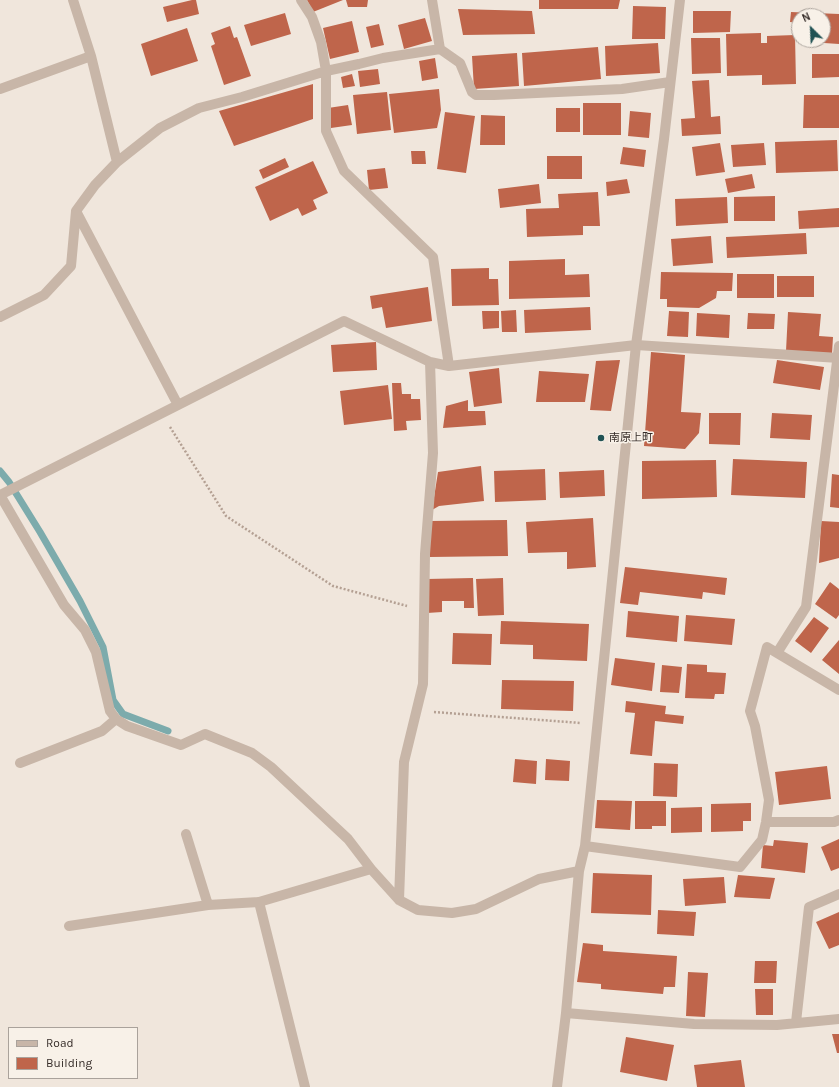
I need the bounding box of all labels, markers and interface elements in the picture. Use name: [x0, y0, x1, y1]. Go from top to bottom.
north arrow: [791, 8, 831, 48]
text: N: [800, 10, 813, 25]
place label: 南原上町: [609, 431, 653, 445]
marker: 南原上町: [596, 433, 606, 443]
legend: [8, 1027, 138, 1079]
text: Road: [46, 1036, 74, 1050]
text: Building: [46, 1056, 92, 1070]

